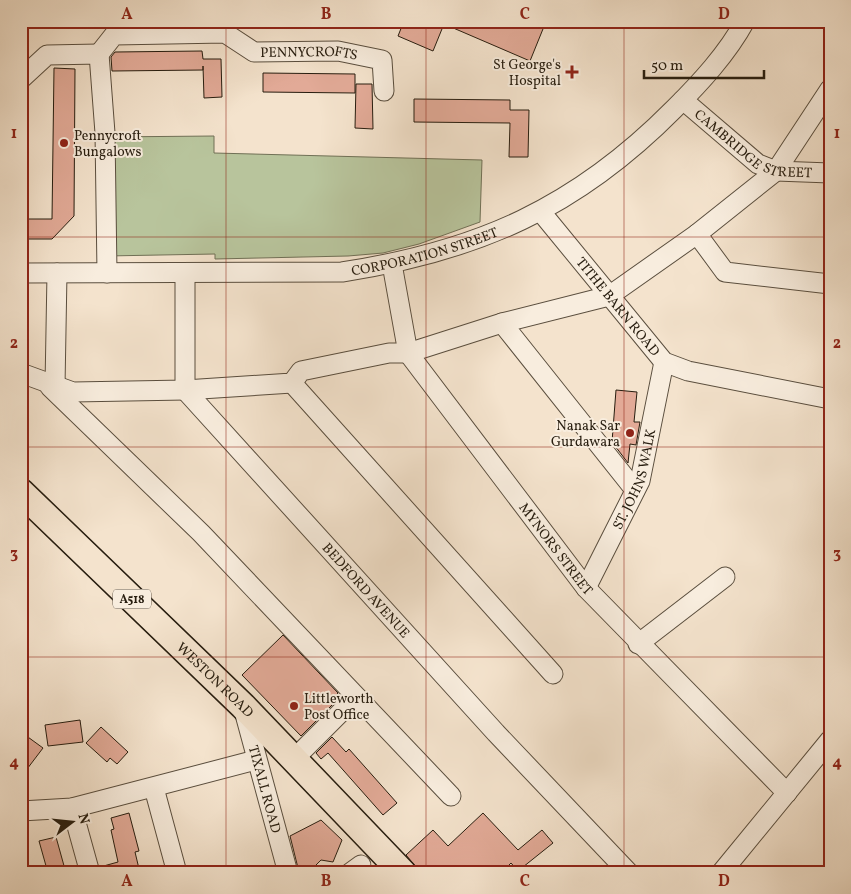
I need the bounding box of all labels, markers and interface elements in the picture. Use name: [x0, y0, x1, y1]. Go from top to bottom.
text: A: [121, 4, 133, 26]
text: B: [321, 4, 332, 26]
text: C: [520, 4, 530, 26]
text: D: [718, 4, 730, 26]
street label: PENNYCROFTS: [260, 43, 359, 66]
scale bar: [644, 48, 764, 80]
place label: St George's Hospital: [493, 56, 561, 91]
text: 50 m: [651, 56, 683, 77]
marker: St George's Hospital: [565, 65, 579, 79]
street label: CAMBRIDGE STREET: [690, 106, 812, 183]
text: 1: [11, 123, 17, 145]
text: 1: [834, 123, 840, 145]
place label: Pennycroft Bungalows: [74, 127, 142, 162]
marker: Pennycroft Bungalows: [58, 137, 70, 149]
street label: CORPORATION STREET: [350, 224, 501, 281]
street label: TITHE BARN ROAD: [571, 254, 663, 361]
text: 2: [10, 333, 18, 355]
text: 2: [833, 333, 841, 355]
place label: Nanak Sar Gurdawara: [551, 417, 620, 452]
street label: ST. JOHNS WALK: [609, 427, 661, 533]
marker: Nanak Sar Gurdawara: [624, 427, 636, 439]
street label: MYNORS STREET: [514, 499, 596, 600]
street label: BEDFORD AVENUE: [317, 539, 413, 643]
text: 3: [10, 543, 18, 565]
text: 3: [833, 543, 841, 565]
road number: A518: [113, 590, 151, 608]
street label: WESTON ROAD: [171, 639, 257, 722]
place label: Littleworth Post Office: [304, 690, 374, 725]
marker: Littleworth Post Office: [288, 700, 300, 712]
street label: TIXALL ROAD: [243, 743, 285, 835]
text: 4: [9, 752, 19, 774]
text: 4: [832, 752, 842, 774]
north arrow: [48, 796, 98, 846]
text: N: [73, 811, 94, 826]
text: A: [121, 871, 133, 893]
text: B: [321, 871, 332, 893]
text: C: [520, 871, 530, 893]
text: D: [718, 871, 730, 893]

